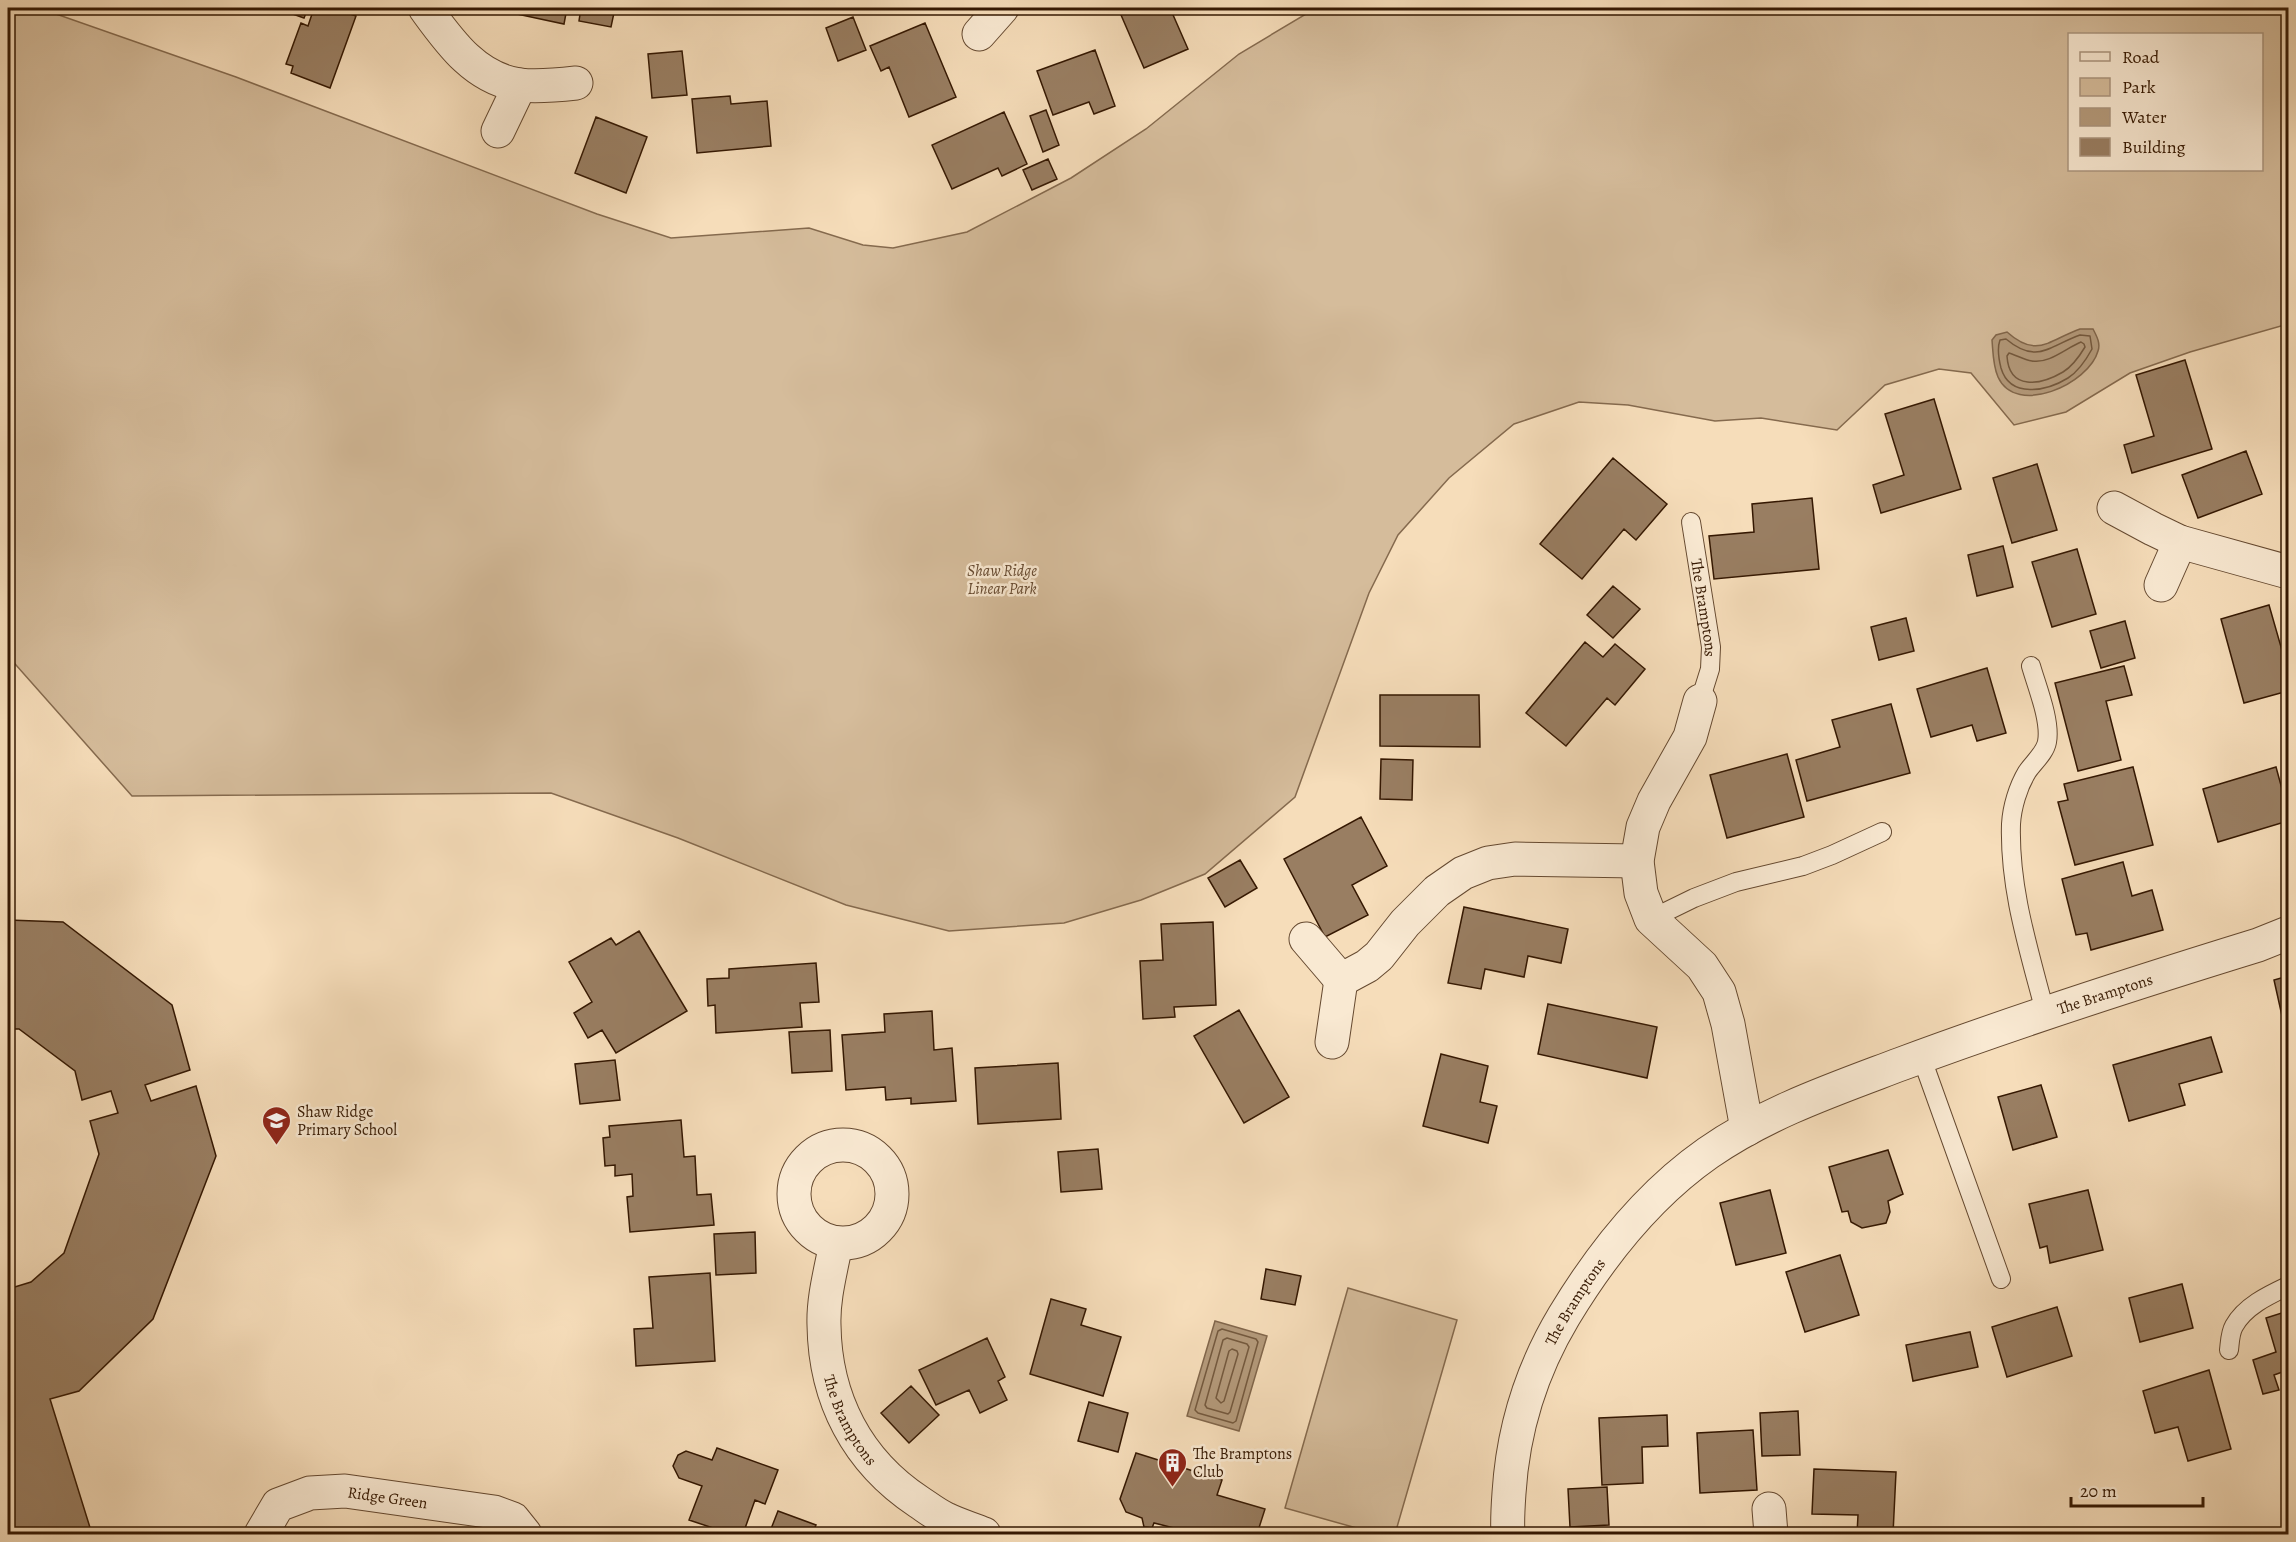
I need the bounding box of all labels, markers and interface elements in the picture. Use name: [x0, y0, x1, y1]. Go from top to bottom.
legend: [2068, 33, 2263, 171]
text: Road: [2122, 45, 2160, 69]
text: Park: [2122, 75, 2156, 99]
text: Water: [2121, 105, 2167, 129]
text: Building: [2122, 135, 2186, 159]
street label: The Bramptons: [1685, 557, 1721, 657]
park label: Shaw Ridge Linear Park: [967, 560, 1037, 600]
street label: The Bramptons: [2054, 969, 2156, 1020]
place label: Shaw Ridge Primary School: [297, 1101, 397, 1141]
school or university icon: Shaw Ridge Primary School: [260, 1104, 292, 1146]
street label: The Bramptons: [1540, 1254, 1611, 1349]
street label: The Bramptons: [818, 1372, 882, 1470]
place label: The Bramptons Club: [1193, 1443, 1292, 1483]
building icon: The Bramptons Club: [1156, 1446, 1188, 1488]
scale bar: [2071, 1470, 2203, 1508]
text: 20 m: [2080, 1479, 2117, 1503]
street label: Ridge Green: [346, 1481, 429, 1515]

